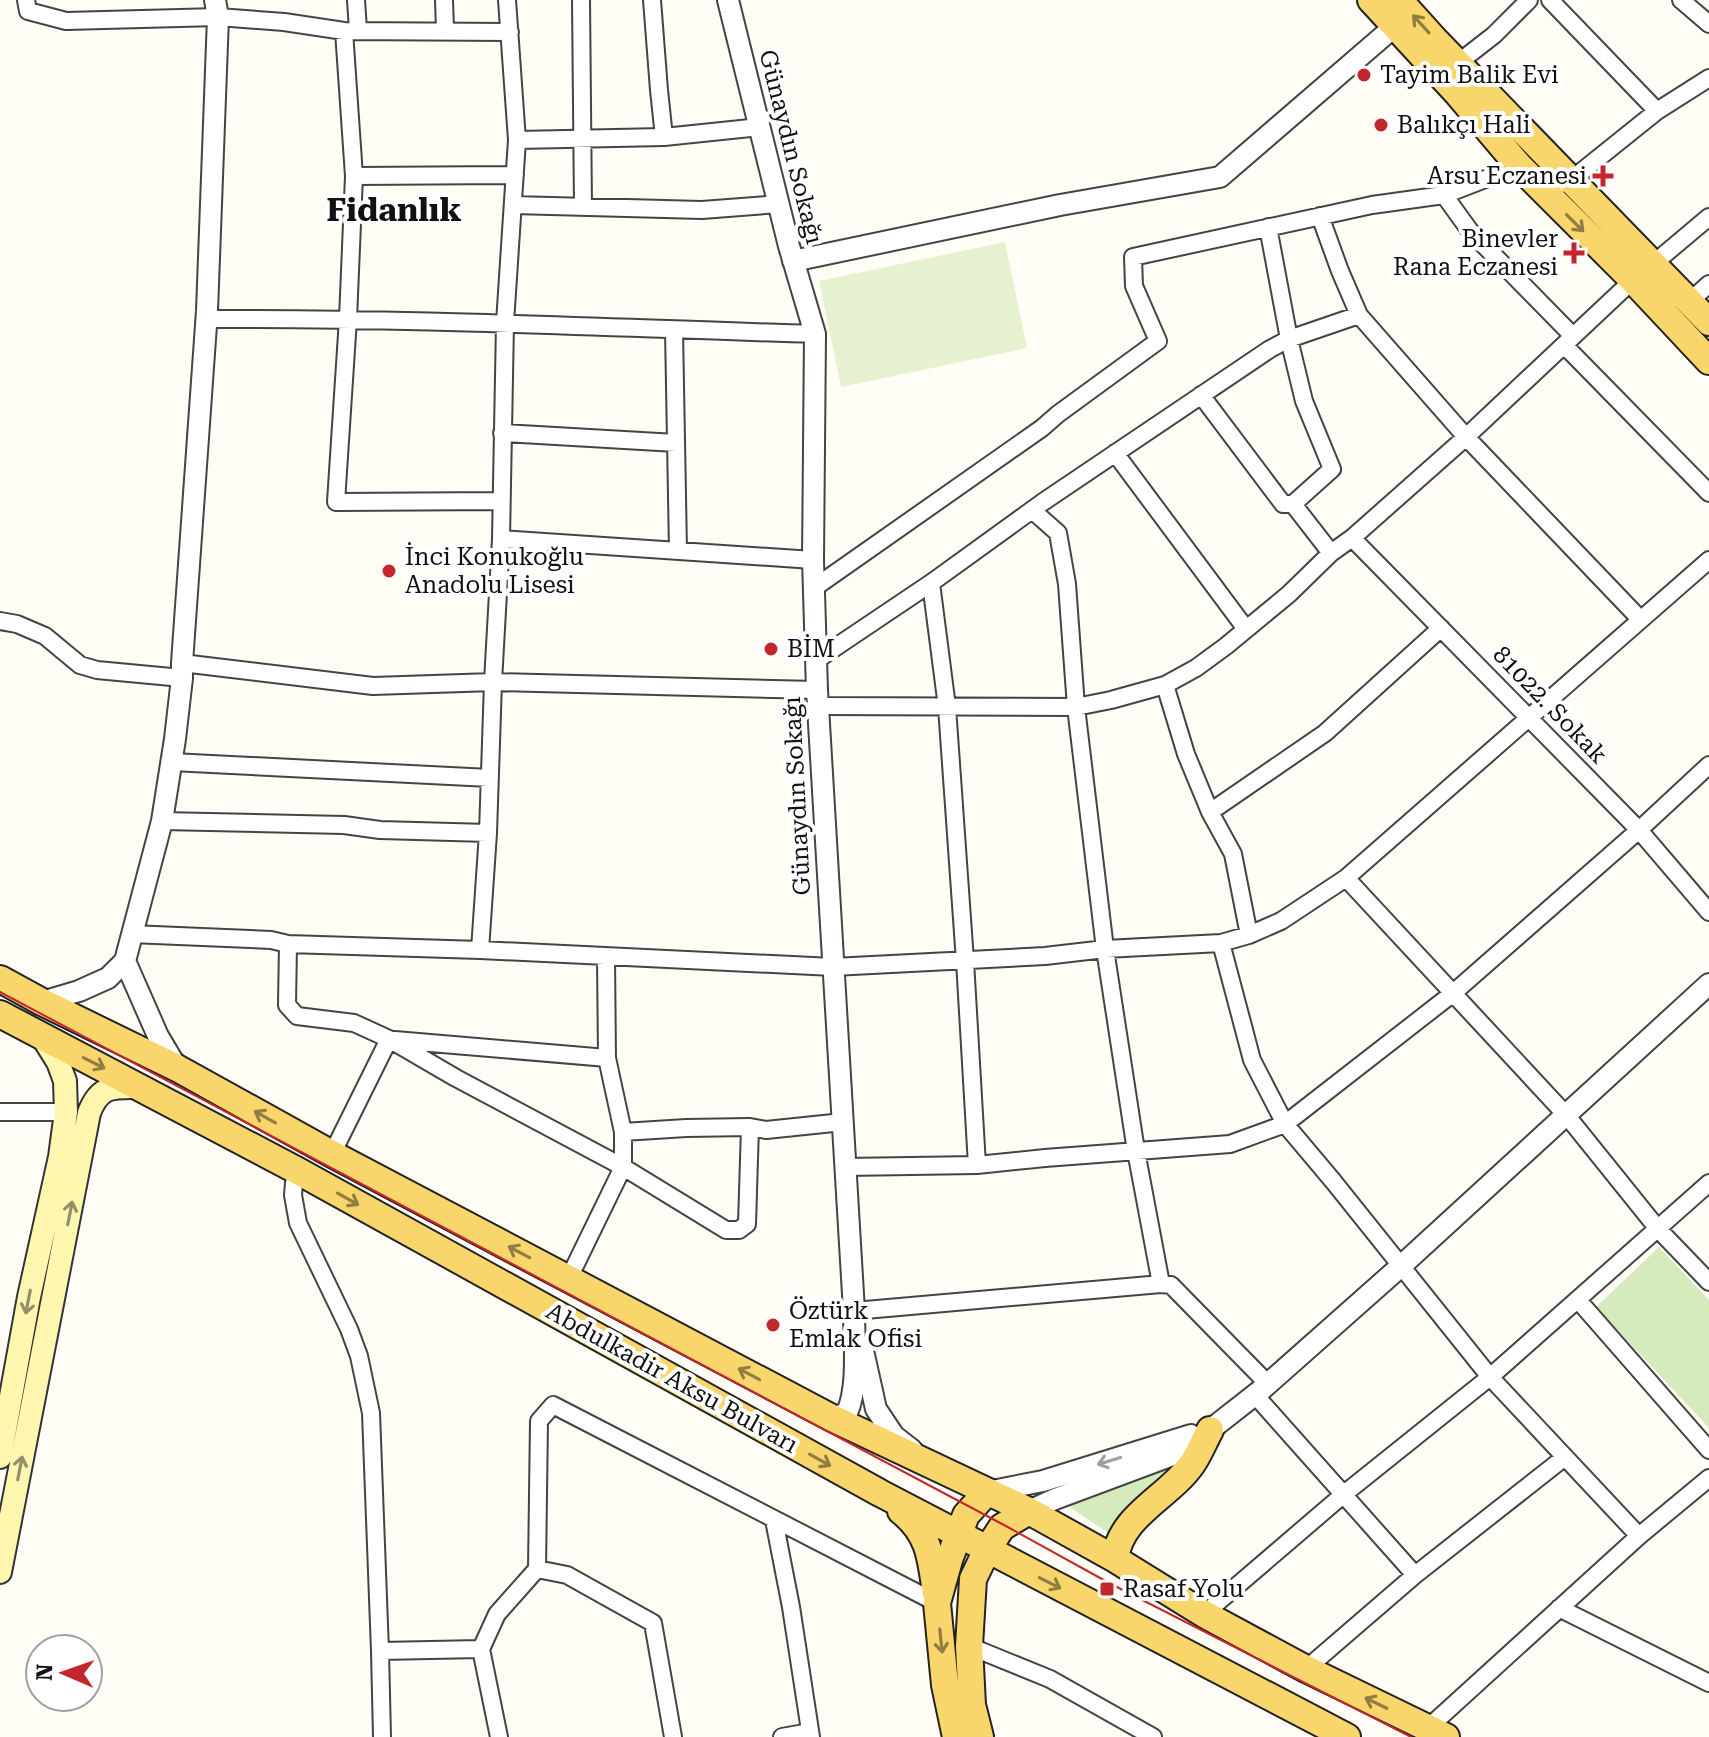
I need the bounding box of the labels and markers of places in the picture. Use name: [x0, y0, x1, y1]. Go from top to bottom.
place label: Tayim Balik Evi: [1380, 61, 1559, 89]
marker: Tayim Balik Evi: [1355, 66, 1373, 84]
place label: Balıkçı Hali: [1397, 111, 1531, 139]
marker: Balıkçı Hali: [1372, 116, 1390, 134]
place label: Arsu Eczanesi: [1427, 162, 1587, 190]
marker: Arsu Eczanesi: [1594, 167, 1612, 185]
place label: Binevler Rana Eczanesi: [1393, 225, 1558, 281]
marker: Binevler Rana Eczanesi: [1565, 244, 1583, 262]
place label: İnci Konukoğlu Anadolu Lisesi: [405, 542, 584, 599]
marker: İnci Konukoğlu Anadolu Lisesi: [380, 562, 398, 580]
place label: BİM: [787, 634, 835, 663]
marker: BİM: [762, 640, 780, 658]
place label: Öztürk Emlak Ofisi: [789, 1296, 922, 1353]
marker: Öztürk Emlak Ofisi: [764, 1316, 782, 1334]
place label: Rasaf Yolu: [1123, 1575, 1244, 1603]
marker: Rasaf Yolu: [1098, 1580, 1116, 1598]

